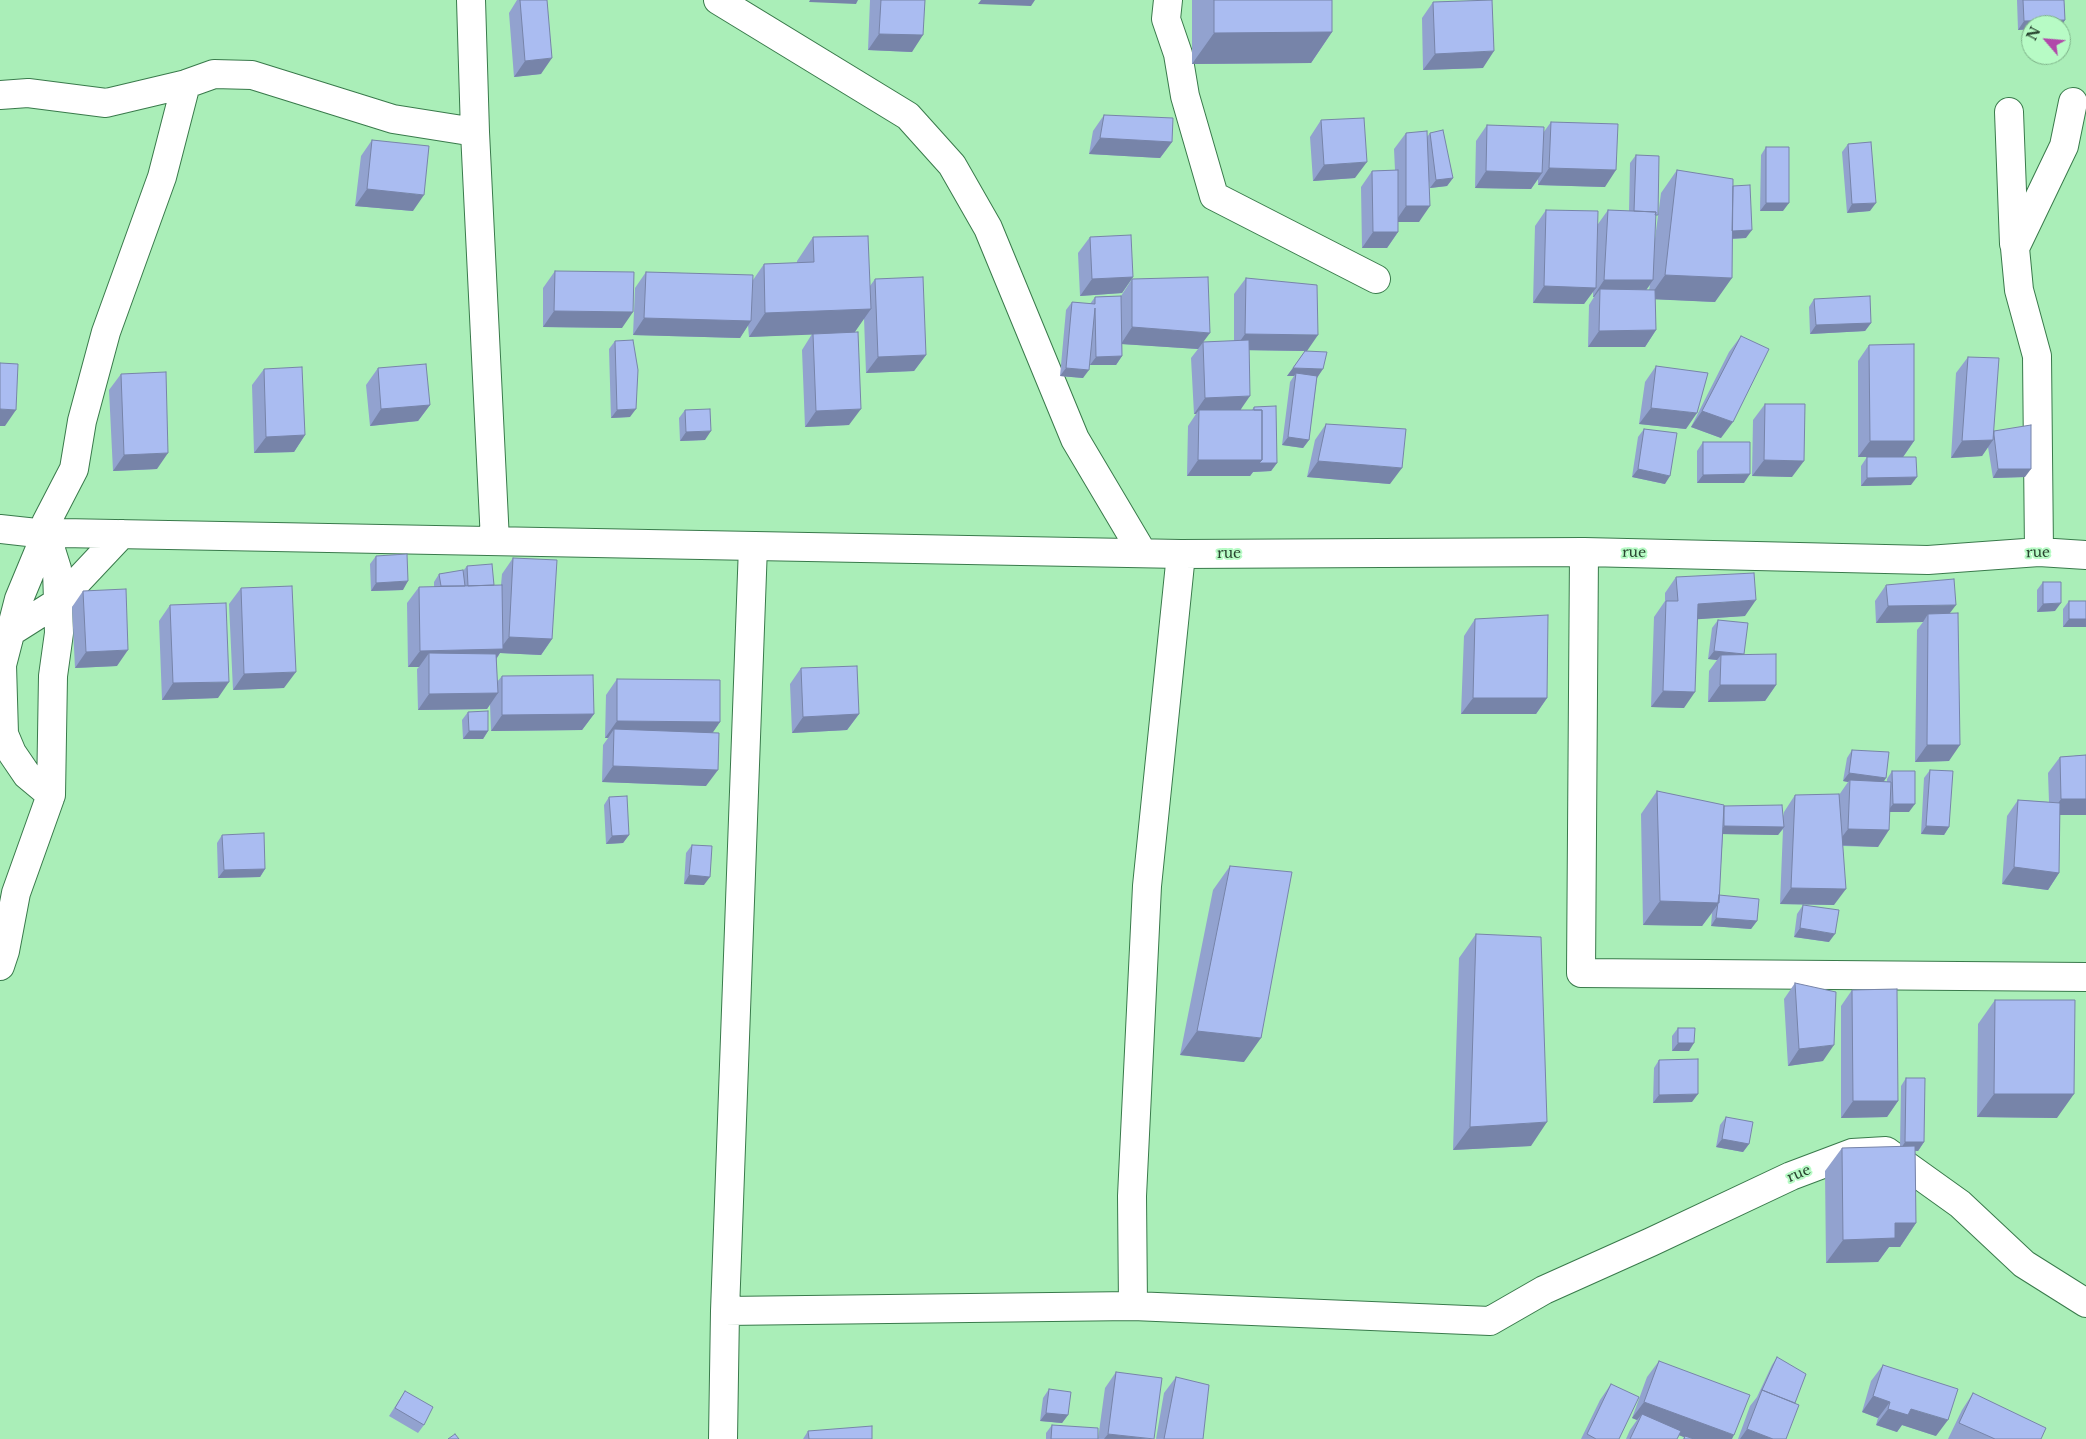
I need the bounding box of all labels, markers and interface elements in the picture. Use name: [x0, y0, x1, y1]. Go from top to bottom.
north arrow: [2021, 15, 2071, 65]
text: N: [2023, 24, 2045, 44]
street label: rue: [1622, 544, 1646, 562]
street label: rue: [2026, 544, 2050, 562]
street label: rue: [1217, 546, 1241, 562]
street label: rue: [1785, 1162, 1813, 1186]

